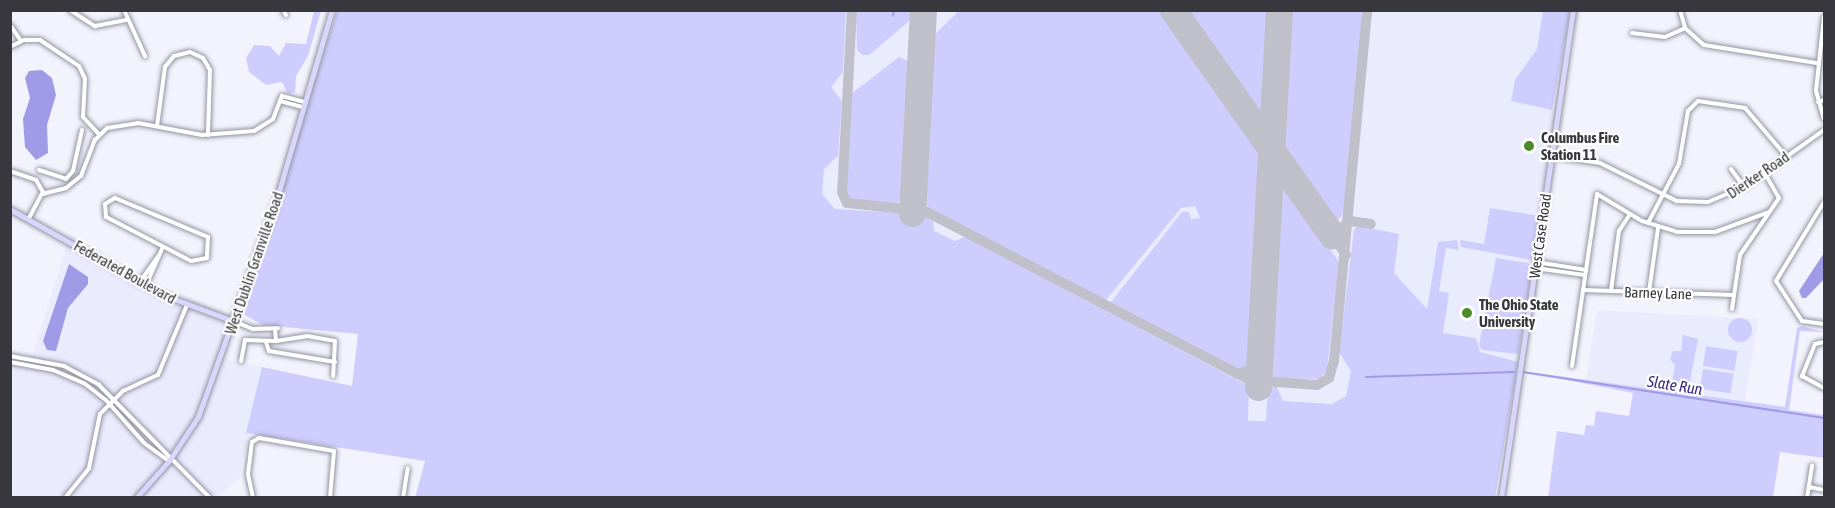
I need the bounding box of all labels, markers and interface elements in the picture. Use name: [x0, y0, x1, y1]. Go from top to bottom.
place label: Columbus Fire Station 11: [1541, 128, 1619, 163]
marker: Columbus Fire Station 11: [1522, 139, 1536, 153]
street label: Dierker Road: [1723, 148, 1793, 202]
street label: West Dublin Granville Road: [221, 189, 287, 337]
street label: West Case Road: [1525, 192, 1555, 280]
street label: Federated Boulevard: [71, 236, 179, 308]
street label: Barney Lane: [1624, 283, 1692, 303]
place label: The Ohio State University: [1479, 295, 1559, 330]
marker: The Ohio State University: [1460, 306, 1474, 320]
water label: Slate Run: [1646, 371, 1704, 399]

